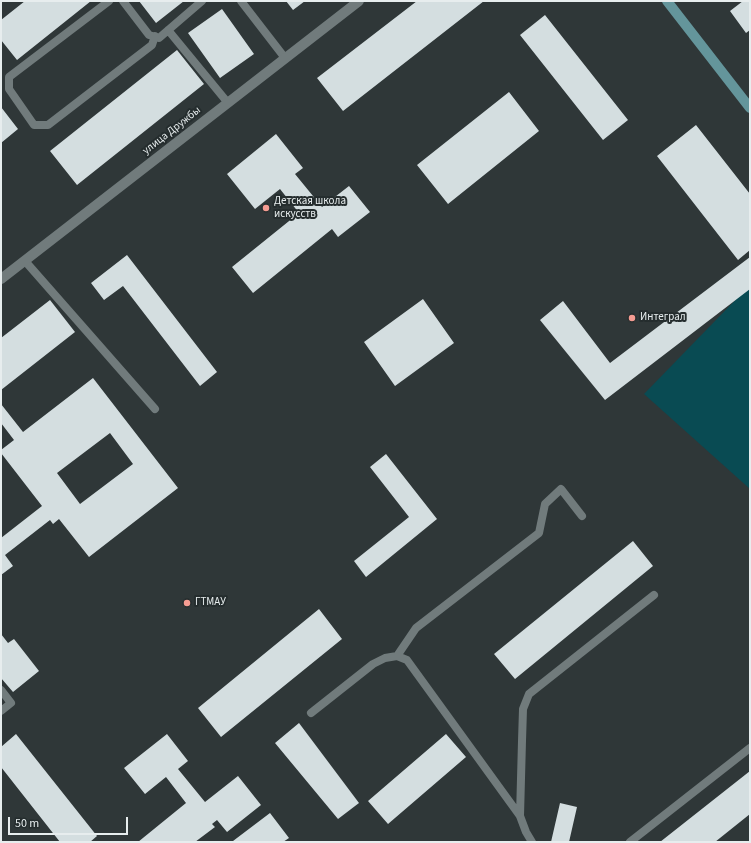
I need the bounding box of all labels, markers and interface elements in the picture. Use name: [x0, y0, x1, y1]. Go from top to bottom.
street label: улица Дружбы: [140, 104, 204, 158]
place label: Детская школа искусств: [274, 195, 346, 221]
marker: Детская школа искусств: [261, 203, 271, 213]
place label: Интеграл: [640, 311, 686, 325]
marker: Интеграл: [627, 313, 637, 323]
place label: ГТМАУ: [195, 596, 226, 610]
marker: ГТМАУ: [182, 598, 192, 608]
scale bar: [10, 809, 130, 835]
text: 50 m: [15, 815, 39, 832]

